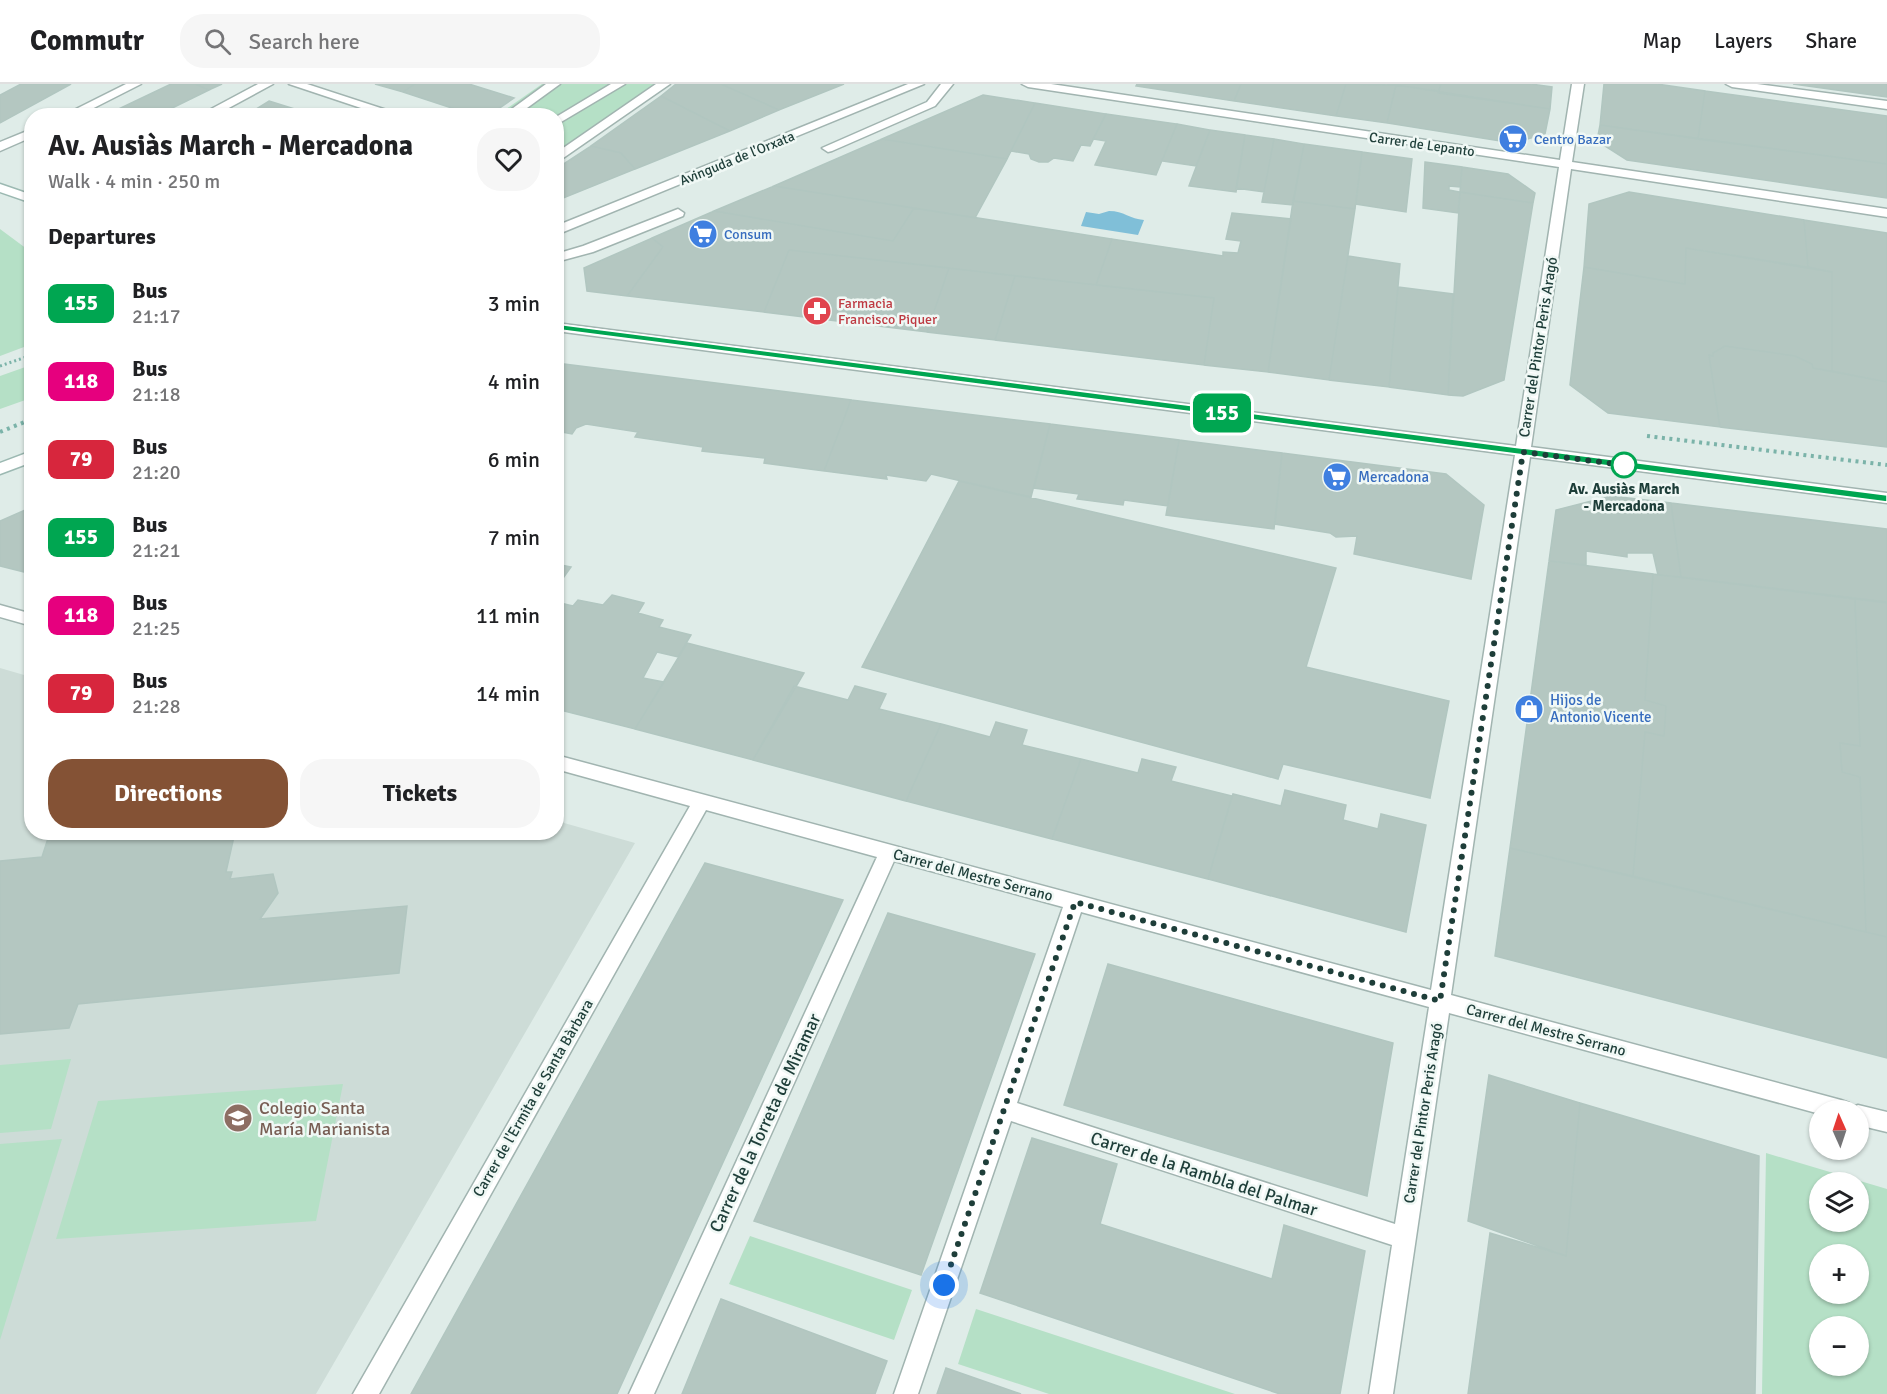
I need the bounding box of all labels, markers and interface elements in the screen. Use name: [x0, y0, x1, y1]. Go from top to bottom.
search box: [180, 14, 600, 68]
text: Commutr: [30, 24, 144, 58]
icon: search: [201, 25, 234, 58]
text: Search here: [249, 28, 360, 55]
text: Map: [1643, 28, 1681, 54]
text: Layers: [1714, 28, 1772, 54]
text: Share: [1805, 28, 1857, 54]
supermarket icon: Centro Bazar: [1497, 123, 1529, 155]
button: heart: [477, 128, 540, 191]
street label: Avinguda de l'Orxata: [677, 128, 797, 189]
text: Av. Ausiàs March - Mercadona: [48, 129, 413, 163]
street label: Carrer de Lepanto: [1368, 129, 1476, 160]
place label: Centro Bazar: [1534, 131, 1612, 148]
text: Walk · 4 min · 250 m: [48, 169, 220, 194]
supermarket icon: Consum: [687, 218, 719, 250]
text: Departures: [48, 223, 156, 250]
place label: Consum: [724, 226, 772, 243]
street label: Carrer del Pintor Peris Aragó: [1515, 255, 1561, 439]
text: Bus: [132, 277, 167, 304]
text: 155: [64, 290, 98, 316]
text: 3 min: [488, 290, 540, 317]
pharmacy icon: Farmacia Francisco Piquer: [801, 295, 833, 327]
place label: Farmacia Francisco Piquer: [838, 295, 938, 328]
text: 21:17: [132, 304, 181, 329]
text: Bus: [132, 355, 167, 382]
text: 118: [64, 368, 98, 394]
text: 4 min: [488, 368, 540, 395]
text: 21:18: [132, 382, 181, 407]
line badge: 155: [1188, 394, 1256, 432]
text: 155: [1205, 400, 1239, 426]
text: Bus: [132, 433, 167, 460]
text: 79: [70, 446, 92, 472]
text: 6 min: [488, 446, 540, 473]
marker: Av. Ausiàs March - Mercadona: [1611, 452, 1637, 478]
text: 21:20: [132, 460, 181, 485]
supermarket icon: Mercadona: [1321, 461, 1353, 493]
place label: Mercadona: [1358, 468, 1429, 486]
place label: Av. Ausiàs March - Mercadona: [1568, 480, 1680, 515]
text: Bus: [132, 511, 167, 538]
text: 155: [64, 524, 98, 550]
text: 7 min: [488, 524, 540, 551]
text: 21:21: [132, 538, 181, 563]
text: Bus: [132, 589, 167, 616]
text: 118: [64, 602, 98, 628]
text: 11 min: [476, 602, 540, 629]
text: 21:25: [132, 616, 181, 641]
text: Bus: [132, 667, 167, 694]
text: 79: [70, 680, 92, 706]
text: 14 min: [476, 680, 540, 707]
place label: Hijos de Antonio Vicente: [1550, 691, 1652, 726]
shop icon: Hijos de Antonio Vicente: [1513, 693, 1545, 725]
text: 21:28: [132, 694, 181, 719]
button: Directions: [48, 759, 288, 828]
button: Tickets: [300, 759, 540, 828]
street label: Carrer del Mestre Serrano: [891, 845, 1055, 905]
street label: Carrer de l'Ermita de Santa Bàrbara: [469, 996, 597, 1200]
street label: Carrer del Mestre Serrano: [1464, 1000, 1628, 1060]
street label: Carrer de la Torreta de Miramar: [705, 1010, 826, 1236]
street label: Carrer del Pintor Peris Aragó: [1400, 1021, 1446, 1205]
place label: Colegio Santa María Marianista: [259, 1097, 390, 1140]
north arrow: [1809, 1100, 1869, 1160]
map controls: [1809, 1100, 1869, 1376]
school or university icon: Colegio Santa María Marianista: [222, 1102, 254, 1134]
street label: Carrer de la Rambla del Palmar: [1088, 1127, 1321, 1221]
button: layers: [1809, 1172, 1869, 1232]
button: +: [1809, 1244, 1869, 1304]
your location: [929, 1270, 959, 1300]
button: −: [1809, 1316, 1869, 1376]

